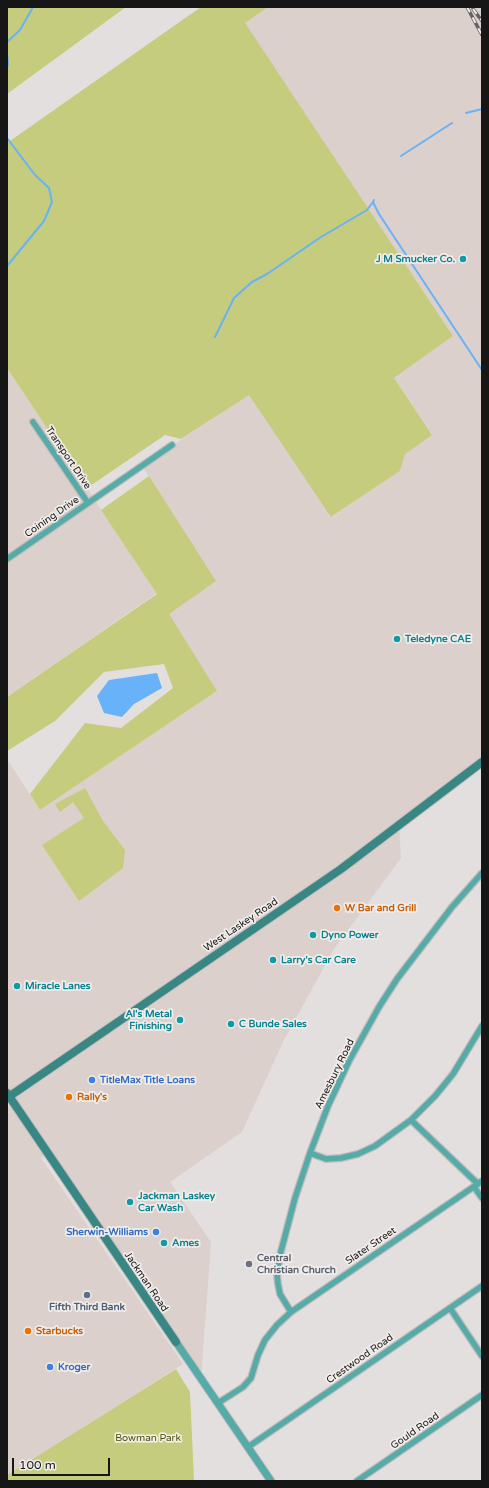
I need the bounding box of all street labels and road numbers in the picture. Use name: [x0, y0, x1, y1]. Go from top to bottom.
street label: Transport Drive: [43, 424, 93, 492]
street label: Coining Drive: [23, 494, 81, 540]
street label: West Laskey Road: [202, 896, 280, 954]
street label: Amesbury Road: [313, 1037, 357, 1111]
street label: Slater Street: [343, 1225, 399, 1267]
street label: Jackman Road: [122, 1250, 170, 1314]
street label: Crestwood Road: [324, 1331, 396, 1387]
street label: Gould Road: [389, 1410, 441, 1452]

